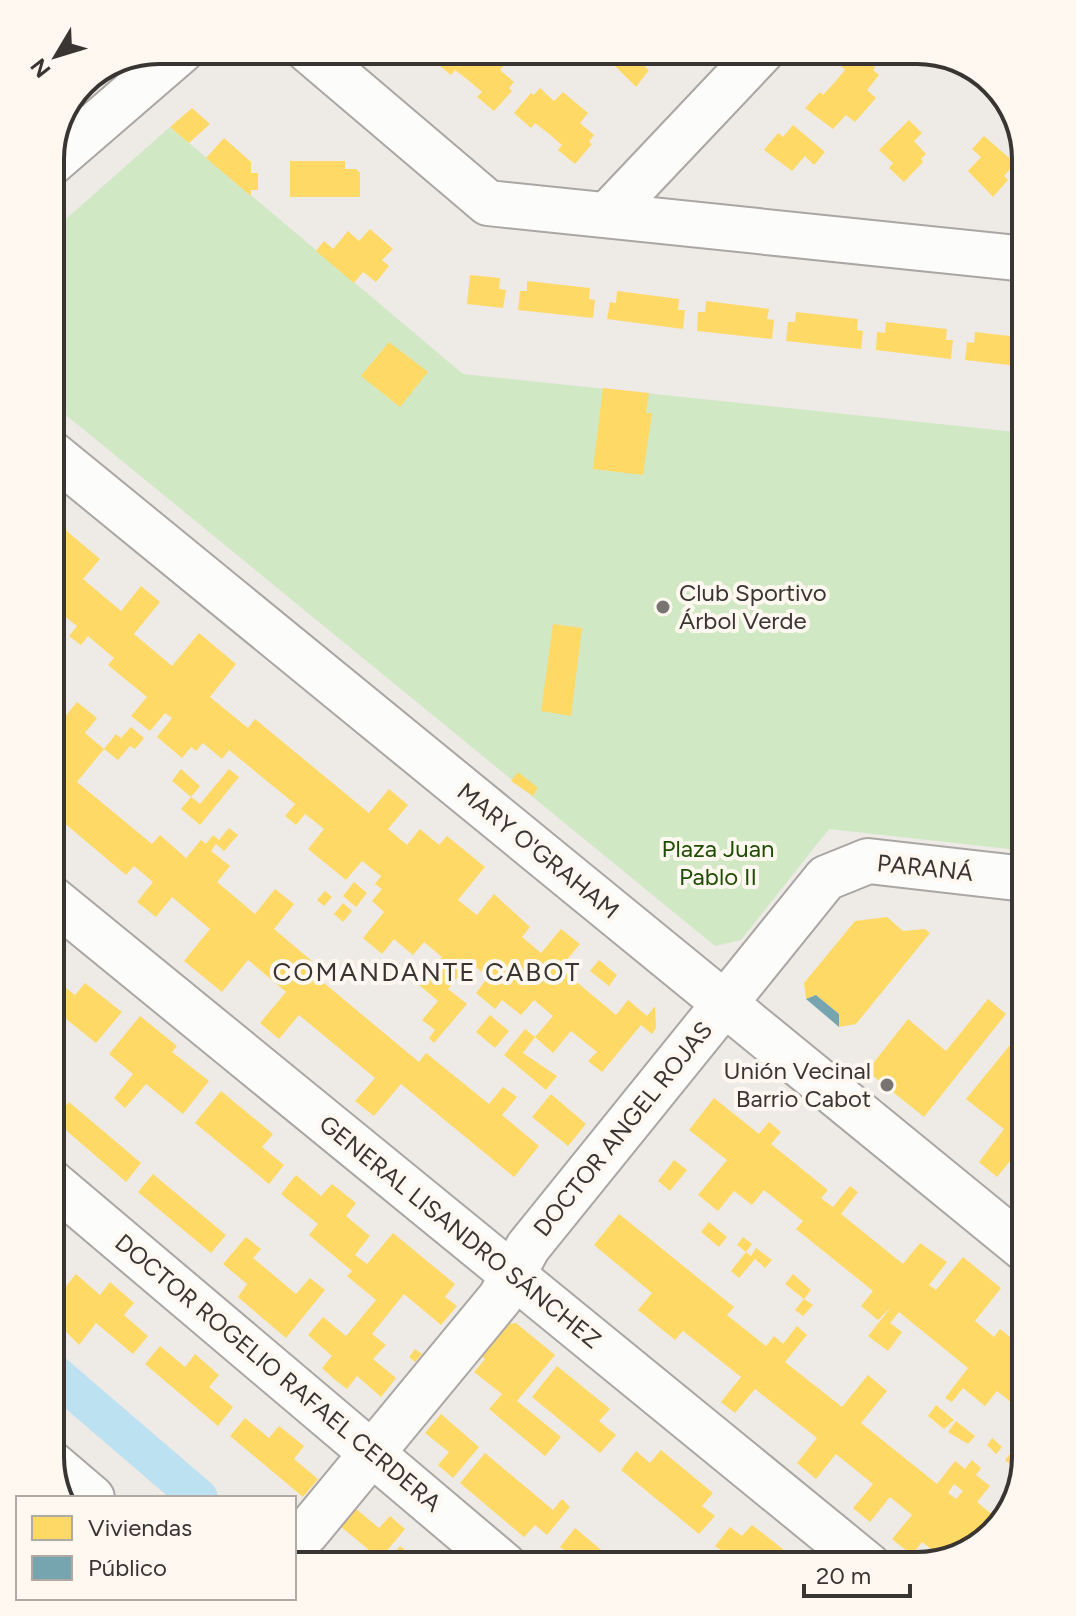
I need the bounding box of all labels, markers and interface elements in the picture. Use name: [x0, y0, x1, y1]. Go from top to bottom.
north arrow: [16, 16, 96, 96]
text: N: [25, 53, 57, 83]
place label: Club Sportivo Árbol Verde: [679, 578, 827, 635]
marker: Club Sportivo Árbol Verde: [654, 598, 672, 616]
street label: MARY O'GRAHAM: [452, 777, 625, 925]
park label: Plaza Juan Pablo II: [662, 834, 774, 891]
street label: PARANÁ: [876, 848, 975, 887]
district label: COMANDANTE CABOT: [273, 956, 581, 988]
street label: DOCTOR ANGEL ROJAS: [527, 1015, 718, 1242]
place label: Unión Vecinal Barrio Cabot: [724, 1056, 871, 1113]
marker: Unión Vecinal Barrio Cabot: [878, 1076, 896, 1094]
street label: GENERAL LISANDRO SÁNCHEZ: [314, 1109, 607, 1354]
street label: DOCTOR ROGELIO RAFAEL CERDERA: [109, 1228, 448, 1518]
legend: [16, 1496, 296, 1600]
text: Viviendas: [88, 1513, 192, 1542]
scale bar: [804, 1548, 910, 1598]
text: Público: [88, 1553, 167, 1582]
text: 20 m: [816, 1561, 871, 1590]

